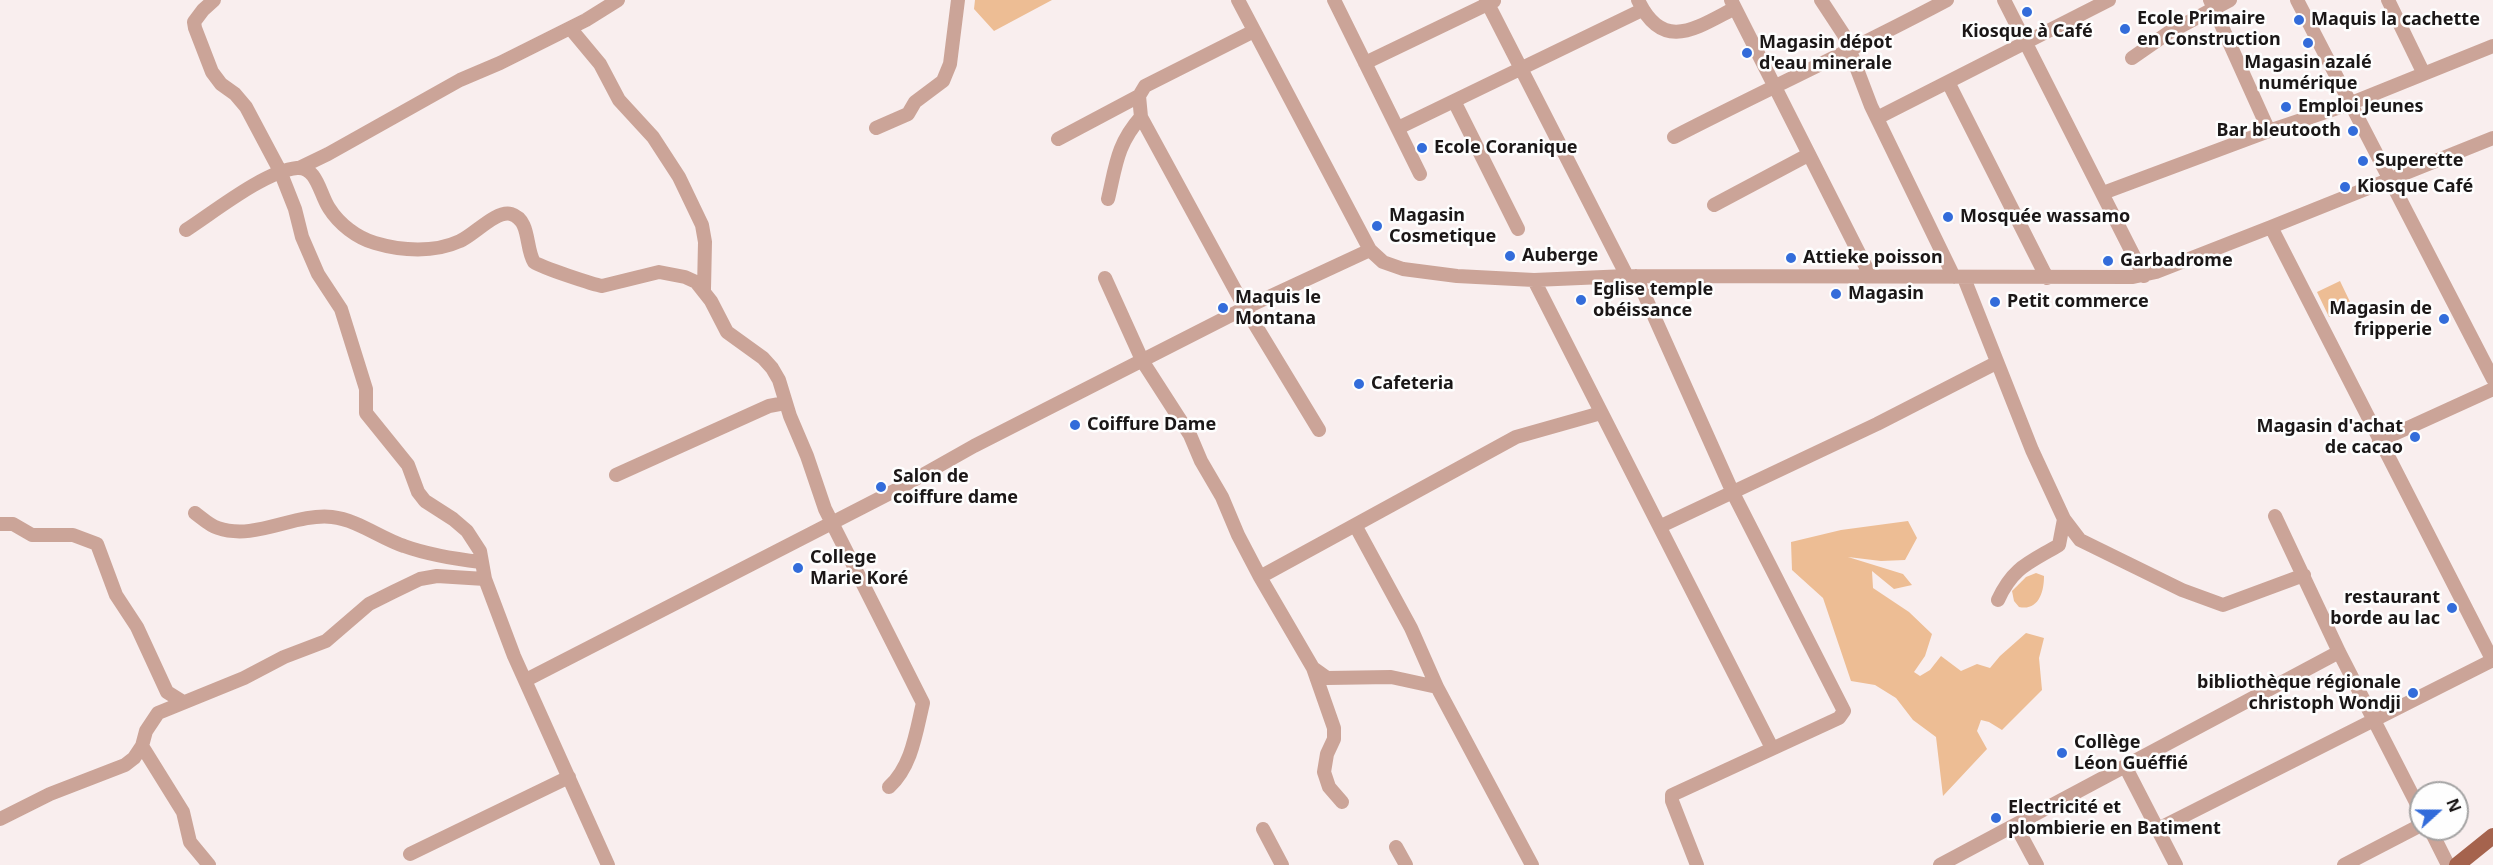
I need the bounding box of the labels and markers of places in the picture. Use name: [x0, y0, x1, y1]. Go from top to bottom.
marker: Kiosque à Café: [2020, 5, 2034, 19]
place label: Ecole Primaire en Construction: [2137, 8, 2281, 50]
place label: Maquis la cachette: [2311, 9, 2480, 31]
marker: Maquis la cachette: [2292, 13, 2306, 27]
place label: Kiosque à Café: [1961, 21, 2093, 43]
marker: Ecole Primaire en Construction: [2118, 22, 2132, 36]
place label: Magasin dépot d'eau minerale: [1759, 32, 1892, 74]
marker: Magasin azalé numérique: [2301, 36, 2315, 50]
marker: Magasin dépot d'eau minerale: [1740, 46, 1754, 60]
place label: Magasin azalé numérique: [2244, 52, 2372, 94]
place label: Emploi Jeunes: [2298, 96, 2424, 118]
marker: Emploi Jeunes: [2279, 100, 2293, 114]
place label: Bar bleutooth: [2217, 120, 2341, 142]
marker: Bar bleutooth: [2346, 124, 2360, 138]
place label: Ecole Coranique: [1434, 137, 1578, 159]
marker: Ecole Coranique: [1415, 141, 1429, 155]
place label: Superette: [2375, 150, 2464, 172]
marker: Superette: [2356, 154, 2370, 168]
place label: Kiosque Café: [2357, 176, 2473, 198]
marker: Kiosque Café: [2338, 180, 2352, 194]
place label: Magasin Cosmetique: [1389, 205, 1496, 248]
place label: Mosquée wassamo: [1960, 206, 2130, 228]
marker: Mosquée wassamo: [1941, 210, 1955, 224]
marker: Magasin Cosmetique: [1370, 219, 1384, 233]
place label: Auberge: [1522, 245, 1598, 267]
place label: Attieke poisson: [1803, 247, 1943, 269]
marker: Auberge: [1503, 249, 1517, 263]
place label: Garbadrome: [2120, 250, 2233, 272]
marker: Attieke poisson: [1784, 251, 1798, 265]
marker: Garbadrome: [2101, 254, 2115, 268]
place label: Eglise temple obéissance: [1593, 279, 1713, 322]
place label: Magasin: [1848, 283, 1924, 305]
place label: Maquis le Montana: [1235, 287, 1321, 330]
marker: Magasin: [1829, 287, 1843, 301]
place label: Petit commerce: [2007, 291, 2149, 313]
marker: Eglise temple obéissance: [1574, 293, 1588, 307]
marker: Petit commerce: [1988, 295, 2002, 309]
place label: Magasin de fripperie: [2329, 298, 2432, 340]
marker: Maquis le Montana: [1216, 301, 1230, 315]
marker: Magasin de fripperie: [2437, 312, 2451, 326]
place label: Cafeteria: [1371, 373, 1454, 395]
marker: Cafeteria: [1352, 377, 1366, 391]
place label: Coiffure Dame: [1087, 414, 1216, 436]
place label: Magasin d'achat de cacao: [2256, 416, 2403, 458]
marker: Coiffure Dame: [1068, 418, 1082, 432]
marker: Magasin d'achat de cacao: [2408, 430, 2422, 444]
place label: Salon de coiffure dame: [893, 466, 1018, 508]
marker: Salon de coiffure dame: [874, 480, 888, 494]
place label: College Marie Koré: [810, 547, 908, 590]
marker: College Marie Koré: [791, 561, 805, 575]
place label: restaurant borde au lac: [2330, 587, 2440, 630]
marker: restaurant borde au lac: [2445, 601, 2459, 615]
place label: bibliothèque régionale christoph Wondji: [2197, 672, 2401, 714]
marker: bibliothèque régionale christoph Wondji: [2406, 686, 2420, 700]
place label: Collège Léon Guéffié: [2074, 732, 2188, 774]
marker: Collège Léon Guéffié: [2055, 746, 2069, 760]
place label: Electricité et plombierie en Batiment: [2008, 797, 2221, 840]
marker: Electricité et plombierie en Batiment: [1989, 811, 2003, 825]

